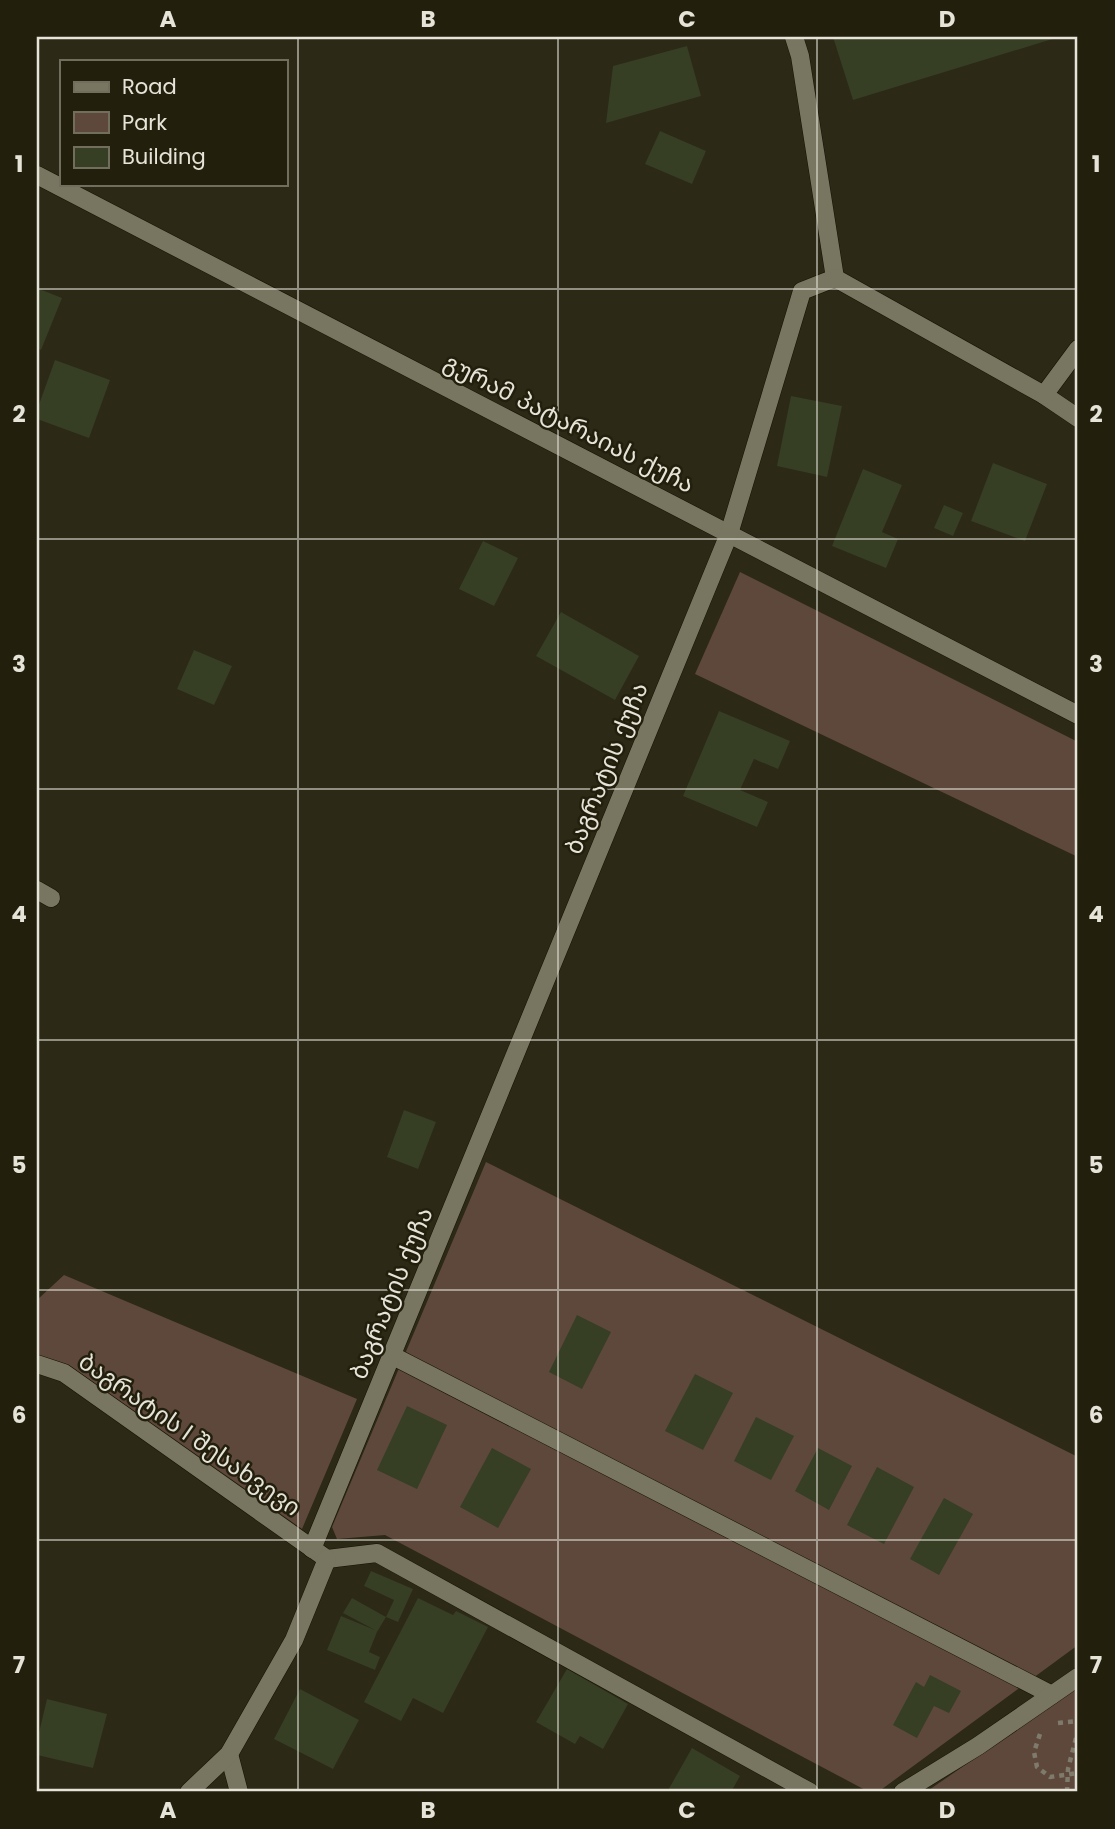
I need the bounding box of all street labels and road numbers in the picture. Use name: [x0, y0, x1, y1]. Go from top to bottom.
street label: გურამ პატარაიას ქუჩა: [438, 345, 700, 501]
street label: ბაგრატის ქუჩა: [556, 677, 656, 859]
street label: ბაგრატის ქუჩა: [341, 1202, 441, 1384]
street label: ბაგრატის I შესახვევი: [72, 1345, 308, 1523]

